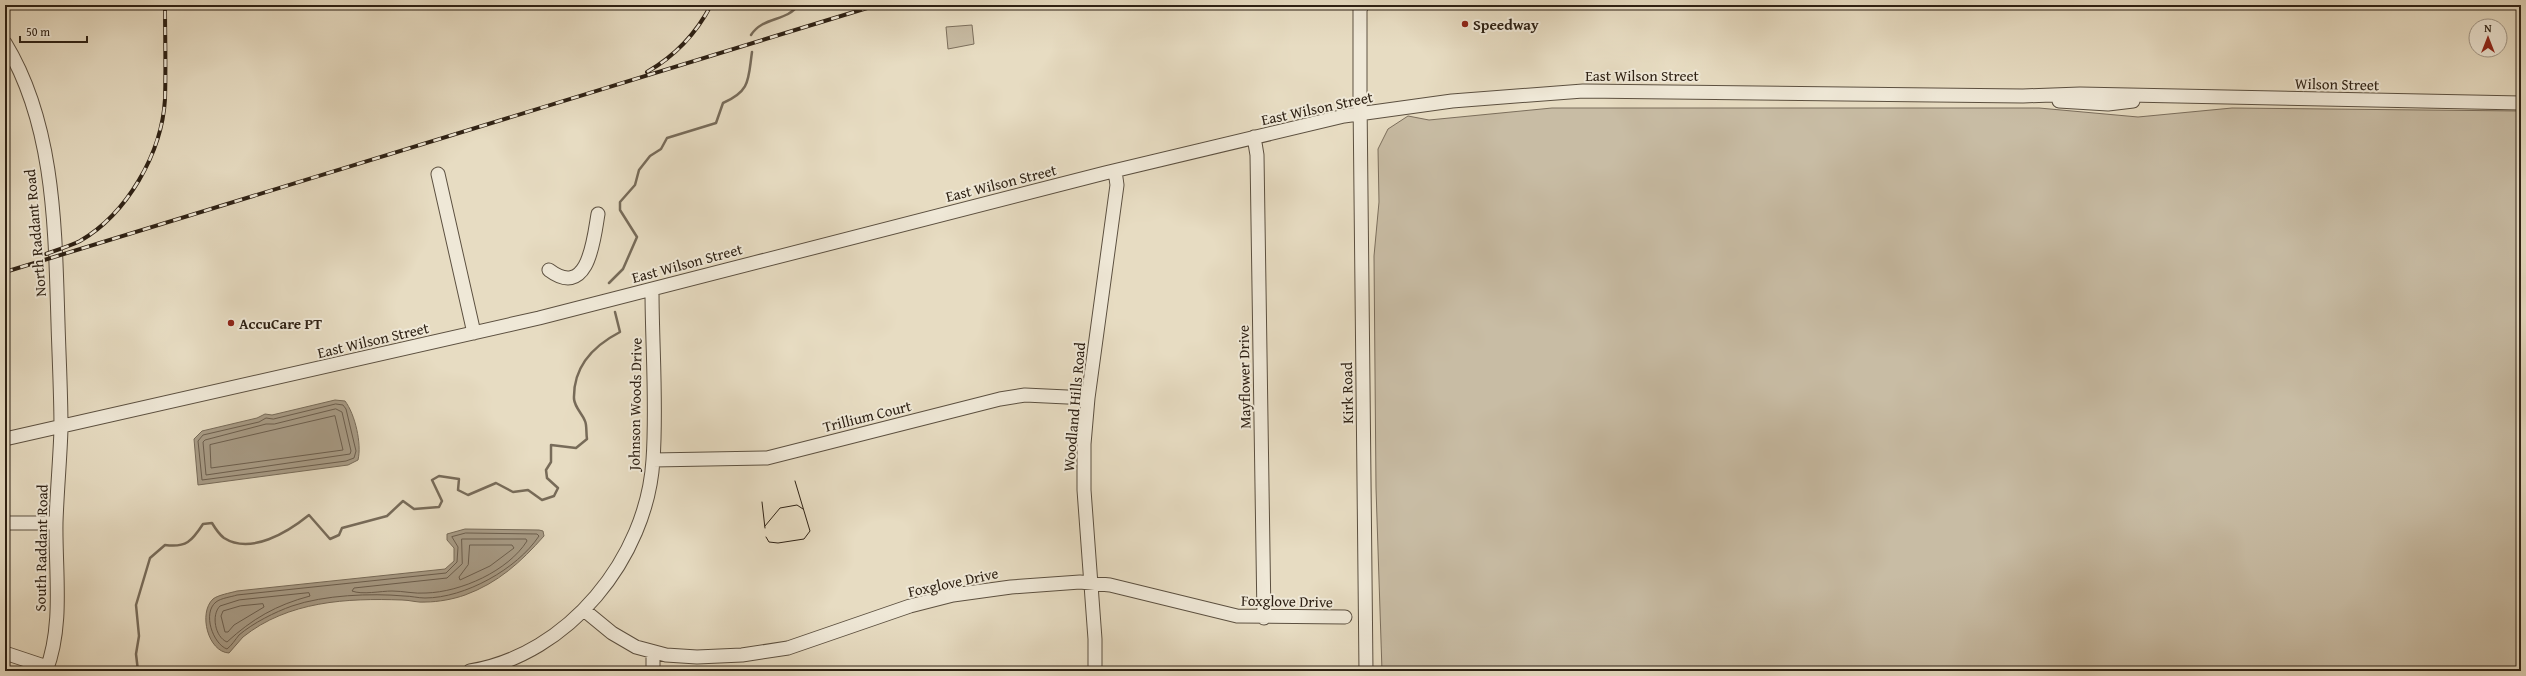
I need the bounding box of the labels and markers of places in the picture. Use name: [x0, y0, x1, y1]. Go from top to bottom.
place label: Speedway: [1473, 14, 1539, 35]
marker: Speedway: [1460, 19, 1470, 29]
place label: AccuCare PT: [239, 313, 322, 334]
marker: AccuCare PT: [226, 318, 236, 328]

